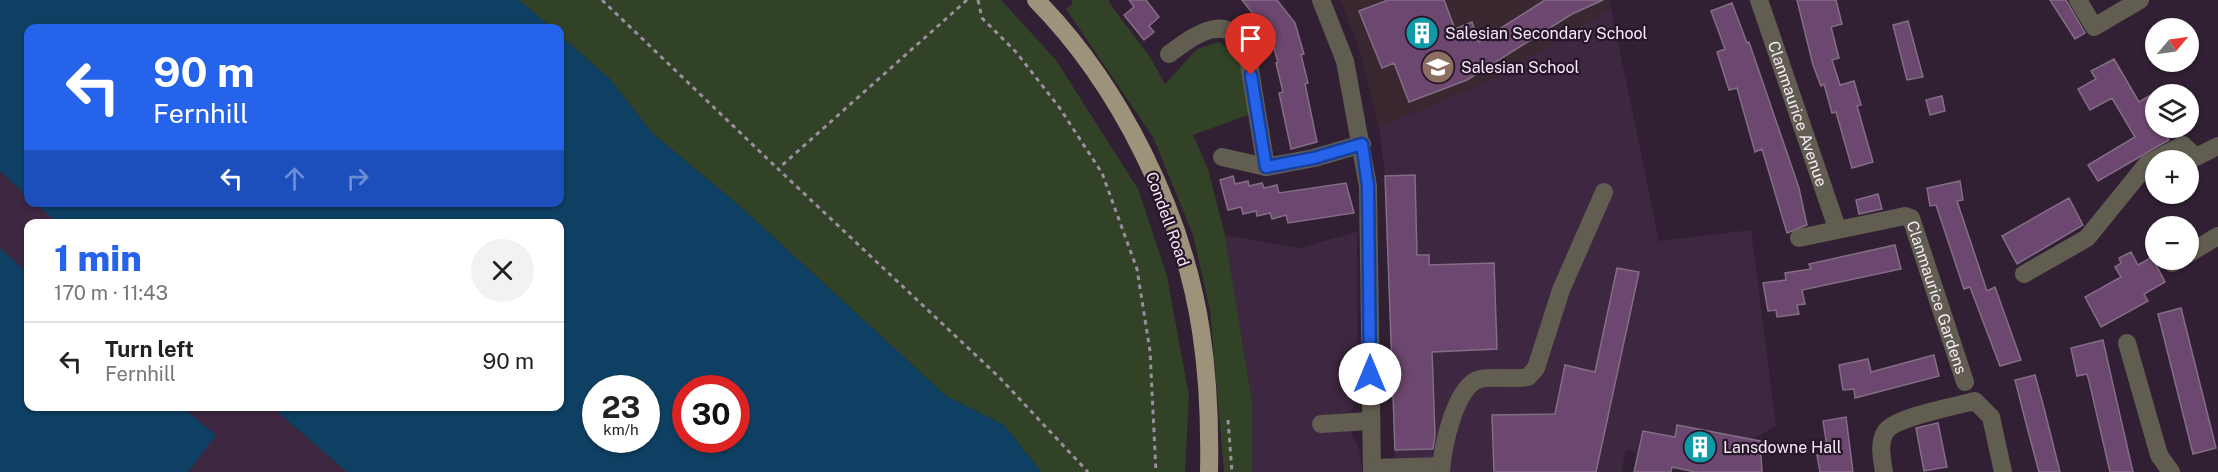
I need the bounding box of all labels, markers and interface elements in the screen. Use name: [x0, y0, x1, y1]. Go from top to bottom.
pin: [1225, 13, 1276, 75]
building icon: Salesian Secondary School: [1404, 15, 1440, 51]
north arrow: [2145, 18, 2199, 72]
map controls: [2145, 18, 2199, 270]
icon: arrive: [1234, 22, 1267, 55]
place label: Salesian Secondary School: [1445, 24, 1648, 43]
street label: Clanmaurice Avenue: [1764, 38, 1831, 189]
text: 90 m: [153, 47, 255, 96]
icon: left: [54, 48, 132, 126]
school or university icon: Salesian School: [1420, 49, 1456, 85]
place label: Salesian School: [1461, 58, 1580, 77]
button: layers: [2145, 84, 2199, 138]
text: Fernhill: [153, 97, 248, 129]
button: +: [2145, 150, 2199, 204]
icon: left: [215, 162, 248, 195]
icon: ahead: [278, 162, 311, 195]
icon: right: [341, 162, 374, 195]
street label: Condell Road: [1142, 169, 1193, 269]
button: −: [2145, 216, 2199, 270]
street label: Clanmaurice Gardens: [1903, 218, 1971, 377]
text: 1 min: [54, 237, 142, 279]
button: close: [471, 239, 534, 302]
text: 170 m · 11:43: [54, 281, 168, 305]
text: Turn left: [105, 336, 194, 362]
position arrow: [1338, 342, 1402, 406]
icon: left: [54, 345, 87, 378]
text: 90 m: [483, 348, 534, 374]
text: Fernhill: [105, 362, 176, 386]
speed limit sign: 30: [672, 375, 750, 453]
text: 23: [601, 389, 641, 425]
text: km/h: [603, 421, 639, 438]
building icon: Lansdowne Hall: [1682, 429, 1718, 465]
place label: Lansdowne Hall: [1723, 438, 1842, 457]

